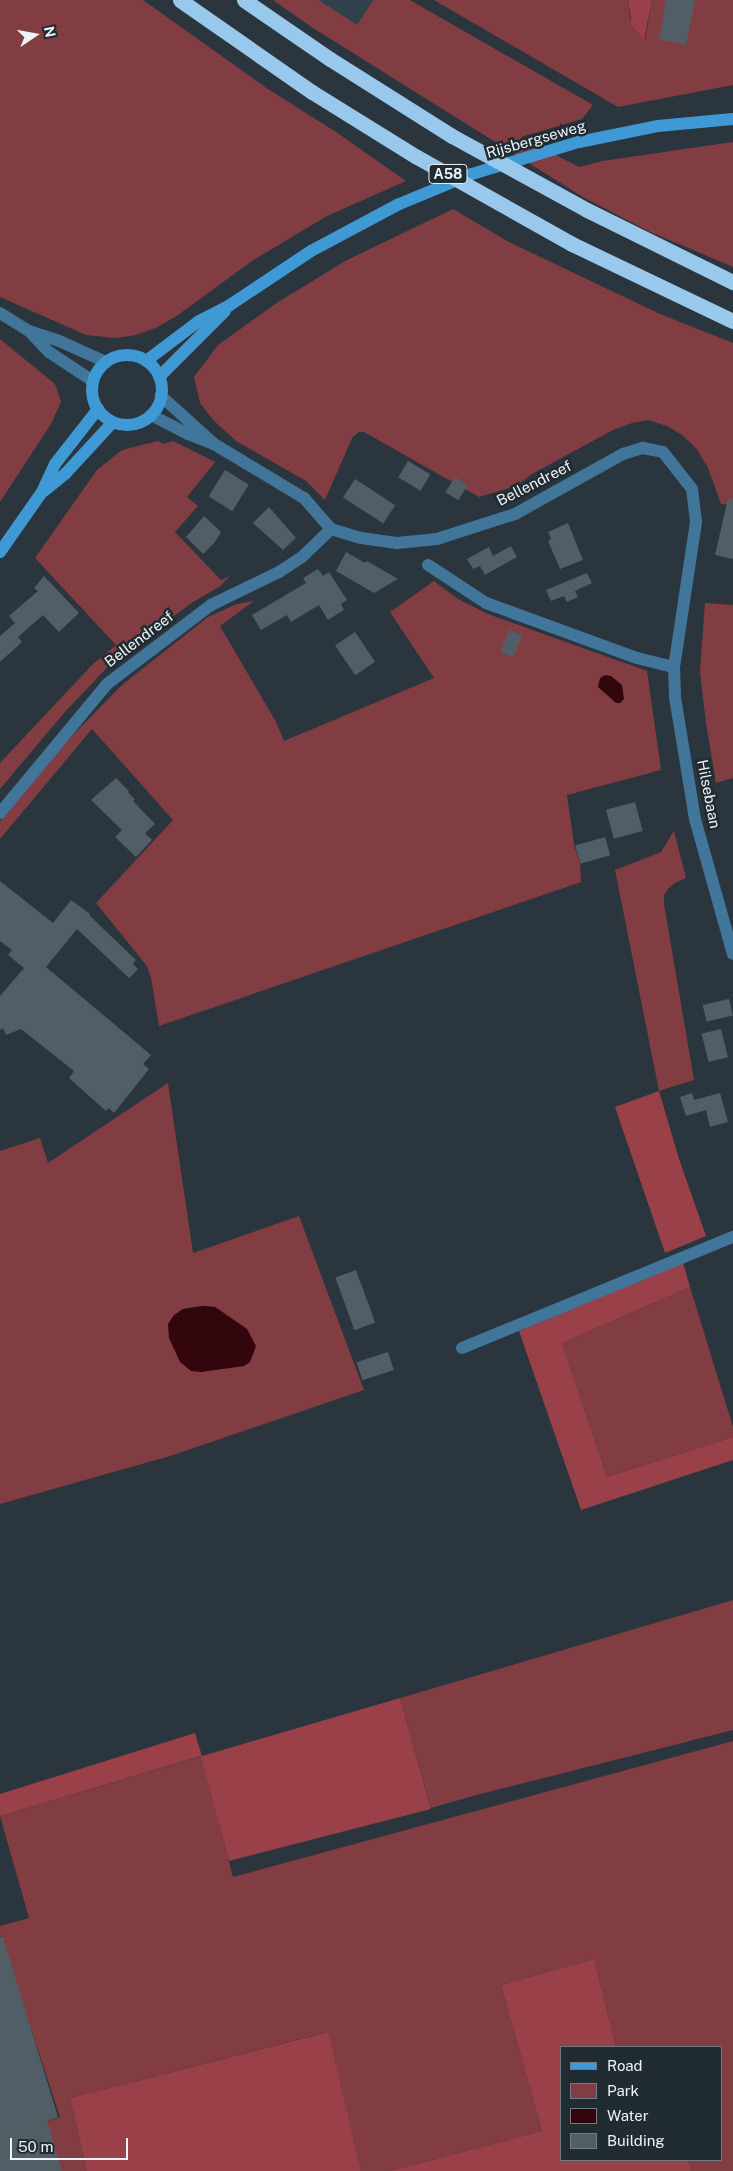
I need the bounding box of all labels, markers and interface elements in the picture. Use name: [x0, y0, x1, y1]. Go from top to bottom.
north arrow: [10, 10, 60, 60]
text: N: [41, 25, 59, 39]
street label: Rijsbergseweg: [484, 116, 588, 162]
road number: A58: [428, 162, 468, 185]
street label: Bellendreef: [494, 456, 574, 510]
street label: Bellendreef: [101, 607, 177, 671]
street label: Hilsebaan: [694, 758, 724, 830]
legend: [560, 2046, 723, 2161]
text: Road: [607, 2057, 643, 2074]
text: Park: [607, 2082, 639, 2099]
text: Water: [607, 2107, 649, 2124]
scale bar: [12, 2128, 130, 2160]
text: Building: [607, 2132, 665, 2149]
text: 50 m: [18, 2138, 53, 2155]

